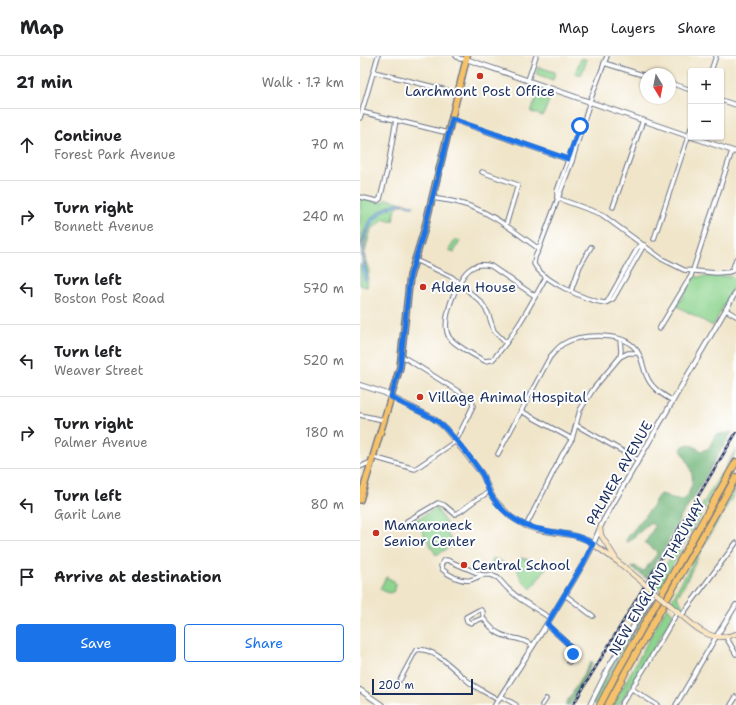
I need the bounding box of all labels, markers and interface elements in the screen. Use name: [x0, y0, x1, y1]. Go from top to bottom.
text: Map: [20, 15, 64, 40]
text: Map: [559, 19, 589, 37]
text: Layers: [611, 19, 655, 37]
text: Share: [677, 19, 716, 37]
north arrow: [640, 68, 676, 104]
map controls: [688, 68, 724, 140]
button: +: [688, 68, 724, 104]
text: 21 min: [16, 71, 73, 93]
marker: Larchmont Post Office: [475, 71, 485, 81]
text: Walk · 1.7 km: [262, 74, 344, 91]
place label: Larchmont Post Office: [405, 82, 555, 100]
button: −: [688, 104, 724, 140]
route start: [571, 117, 589, 135]
text: Continue: [54, 126, 122, 146]
icon: ahead: [16, 134, 38, 156]
text: 70 m: [310, 136, 344, 153]
text: Forest Park Avenue: [54, 146, 176, 163]
text: Turn right: [54, 198, 134, 218]
icon: right: [16, 206, 38, 228]
text: 240 m: [302, 208, 344, 225]
text: Bonnett Avenue: [54, 218, 154, 235]
text: Turn left: [54, 270, 122, 290]
icon: left: [16, 278, 38, 300]
place label: Alden House: [431, 278, 516, 296]
text: 570 m: [303, 280, 344, 297]
marker: Alden House: [418, 282, 428, 292]
text: Boston Post Road: [54, 290, 165, 307]
text: Turn left: [54, 342, 122, 362]
icon: left: [16, 350, 38, 372]
text: 520 m: [303, 352, 344, 369]
text: Weaver Street: [54, 362, 143, 379]
place label: Village Animal Hospital: [428, 388, 588, 406]
marker: Village Animal Hospital: [415, 392, 425, 402]
text: Turn right: [54, 414, 134, 434]
street label: PALMER AVENUE: [582, 417, 656, 529]
icon: right: [16, 422, 38, 444]
text: 180 m: [305, 424, 344, 441]
text: Palmer Avenue: [54, 434, 148, 451]
text: Turn left: [54, 486, 122, 506]
icon: left: [16, 494, 38, 516]
street label: NEW ENGLAND THRUWAY: [605, 495, 710, 659]
text: 80 m: [310, 496, 344, 513]
text: Garit Lane: [54, 506, 121, 523]
place label: Mamaroneck Senior Center: [384, 516, 476, 550]
marker: Mamaroneck Senior Center: [371, 528, 381, 538]
place label: Central School: [472, 556, 571, 574]
marker: Central School: [459, 560, 469, 570]
icon: arrive: [16, 566, 38, 588]
text: Arrive at destination: [54, 567, 222, 587]
button: Save: [16, 624, 176, 662]
button: Share: [184, 624, 344, 662]
route end: [564, 645, 582, 663]
scale bar: [372, 677, 473, 696]
text: 200 m: [378, 678, 414, 693]

